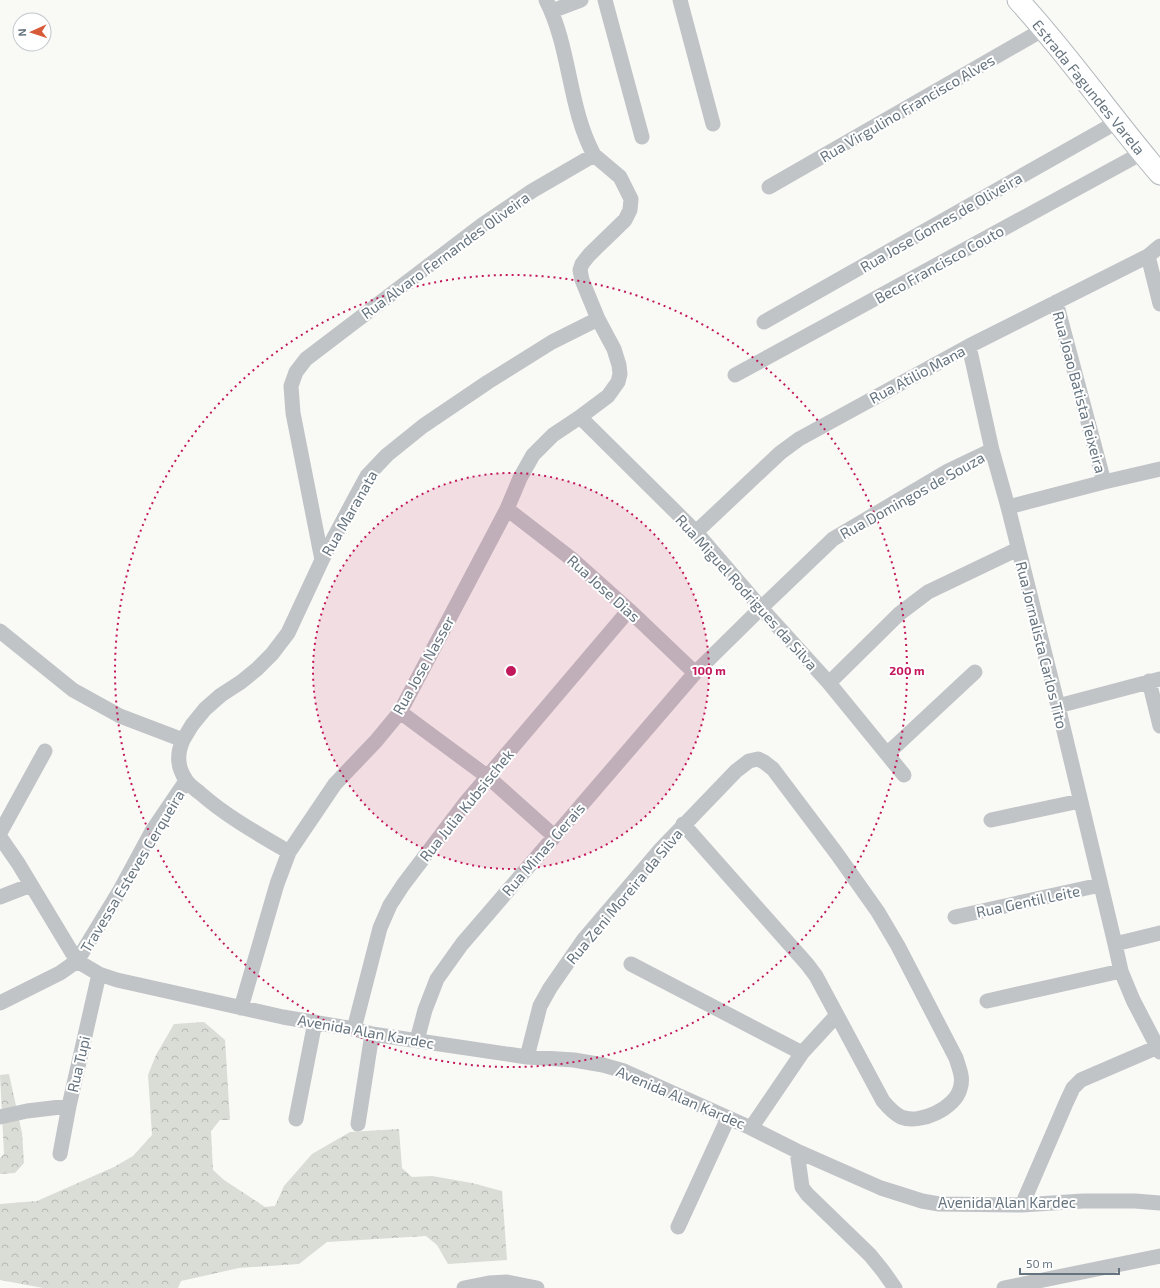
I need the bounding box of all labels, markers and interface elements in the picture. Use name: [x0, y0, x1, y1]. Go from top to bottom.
north arrow: [12, 12, 52, 52]
street label: Estrada Fagundes Varela: [1029, 16, 1149, 158]
text: N: [15, 28, 28, 37]
street label: Rua Virgulino Francisco Alves: [816, 51, 998, 165]
street label: Rua Jose Gomes de Oliveira: [857, 168, 1025, 276]
street label: Rua Alvaro Fernandes Oliveira: [357, 188, 533, 322]
street label: Beco Francisco Couto: [871, 221, 1007, 307]
street label: Rua Joao Batista Teixeira: [1050, 309, 1110, 475]
street label: Rua Atilio Mana: [866, 341, 968, 407]
street label: Rua Domingos de Souza: [837, 448, 987, 542]
street label: Rua Maranata: [317, 467, 381, 559]
street label: Rua Miguel Rodrigues da Silva: [672, 510, 822, 674]
street label: Rua Jose Dias: [564, 551, 644, 625]
street label: Rua Jornalista Carlos Tito: [1012, 559, 1072, 731]
street label: Rua Jose Nasser: [388, 613, 458, 717]
text: 100 m: [692, 663, 726, 677]
text: 200 m: [889, 663, 925, 677]
centre of rings: [504, 664, 518, 678]
street label: Rua Julia Kubsischek: [415, 745, 517, 865]
street label: Travessa Esteves Cerqueira: [76, 786, 188, 956]
street label: Rua Minas Gerais: [498, 799, 588, 899]
street label: Rua Zeni Moreira da Silva: [562, 825, 686, 967]
street label: Rua Gentil Leite: [974, 881, 1082, 921]
street label: Avenida Alan Kardec: [296, 1010, 436, 1052]
street label: Rua Tupi: [63, 1034, 93, 1094]
street label: Avenida Alan Kardec: [614, 1062, 748, 1132]
street label: Avenida Alan Kardec: [938, 1193, 1076, 1211]
scale bar: [1020, 1250, 1119, 1276]
text: 50 m: [1026, 1256, 1053, 1270]

